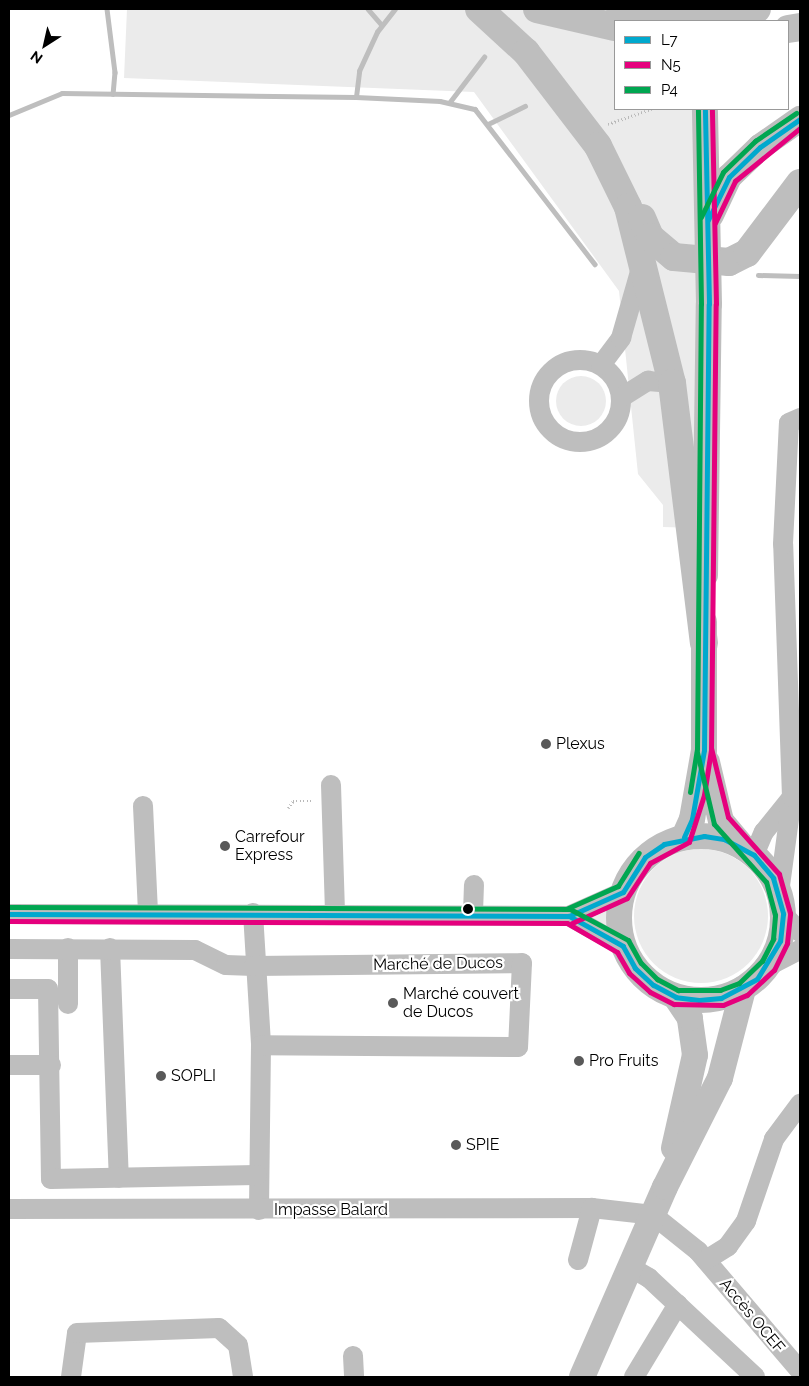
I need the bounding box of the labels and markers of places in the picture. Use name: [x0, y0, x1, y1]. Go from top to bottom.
place label: Plexus: [556, 734, 605, 754]
marker: Plexus: [540, 738, 552, 750]
place label: Carrefour Express: [235, 827, 305, 865]
marker: Carrefour Express: [219, 840, 231, 852]
unlabelled marker: [463, 904, 473, 914]
place label: Marché couvert de Ducos: [403, 984, 519, 1022]
marker: Marché couvert de Ducos: [387, 997, 399, 1009]
place label: Pro Fruits: [589, 1051, 658, 1071]
marker: Pro Fruits: [573, 1055, 585, 1067]
place label: SOPLI: [171, 1066, 216, 1086]
marker: SOPLI: [155, 1070, 167, 1082]
place label: SPIE: [466, 1135, 499, 1155]
marker: SPIE: [450, 1139, 462, 1151]

